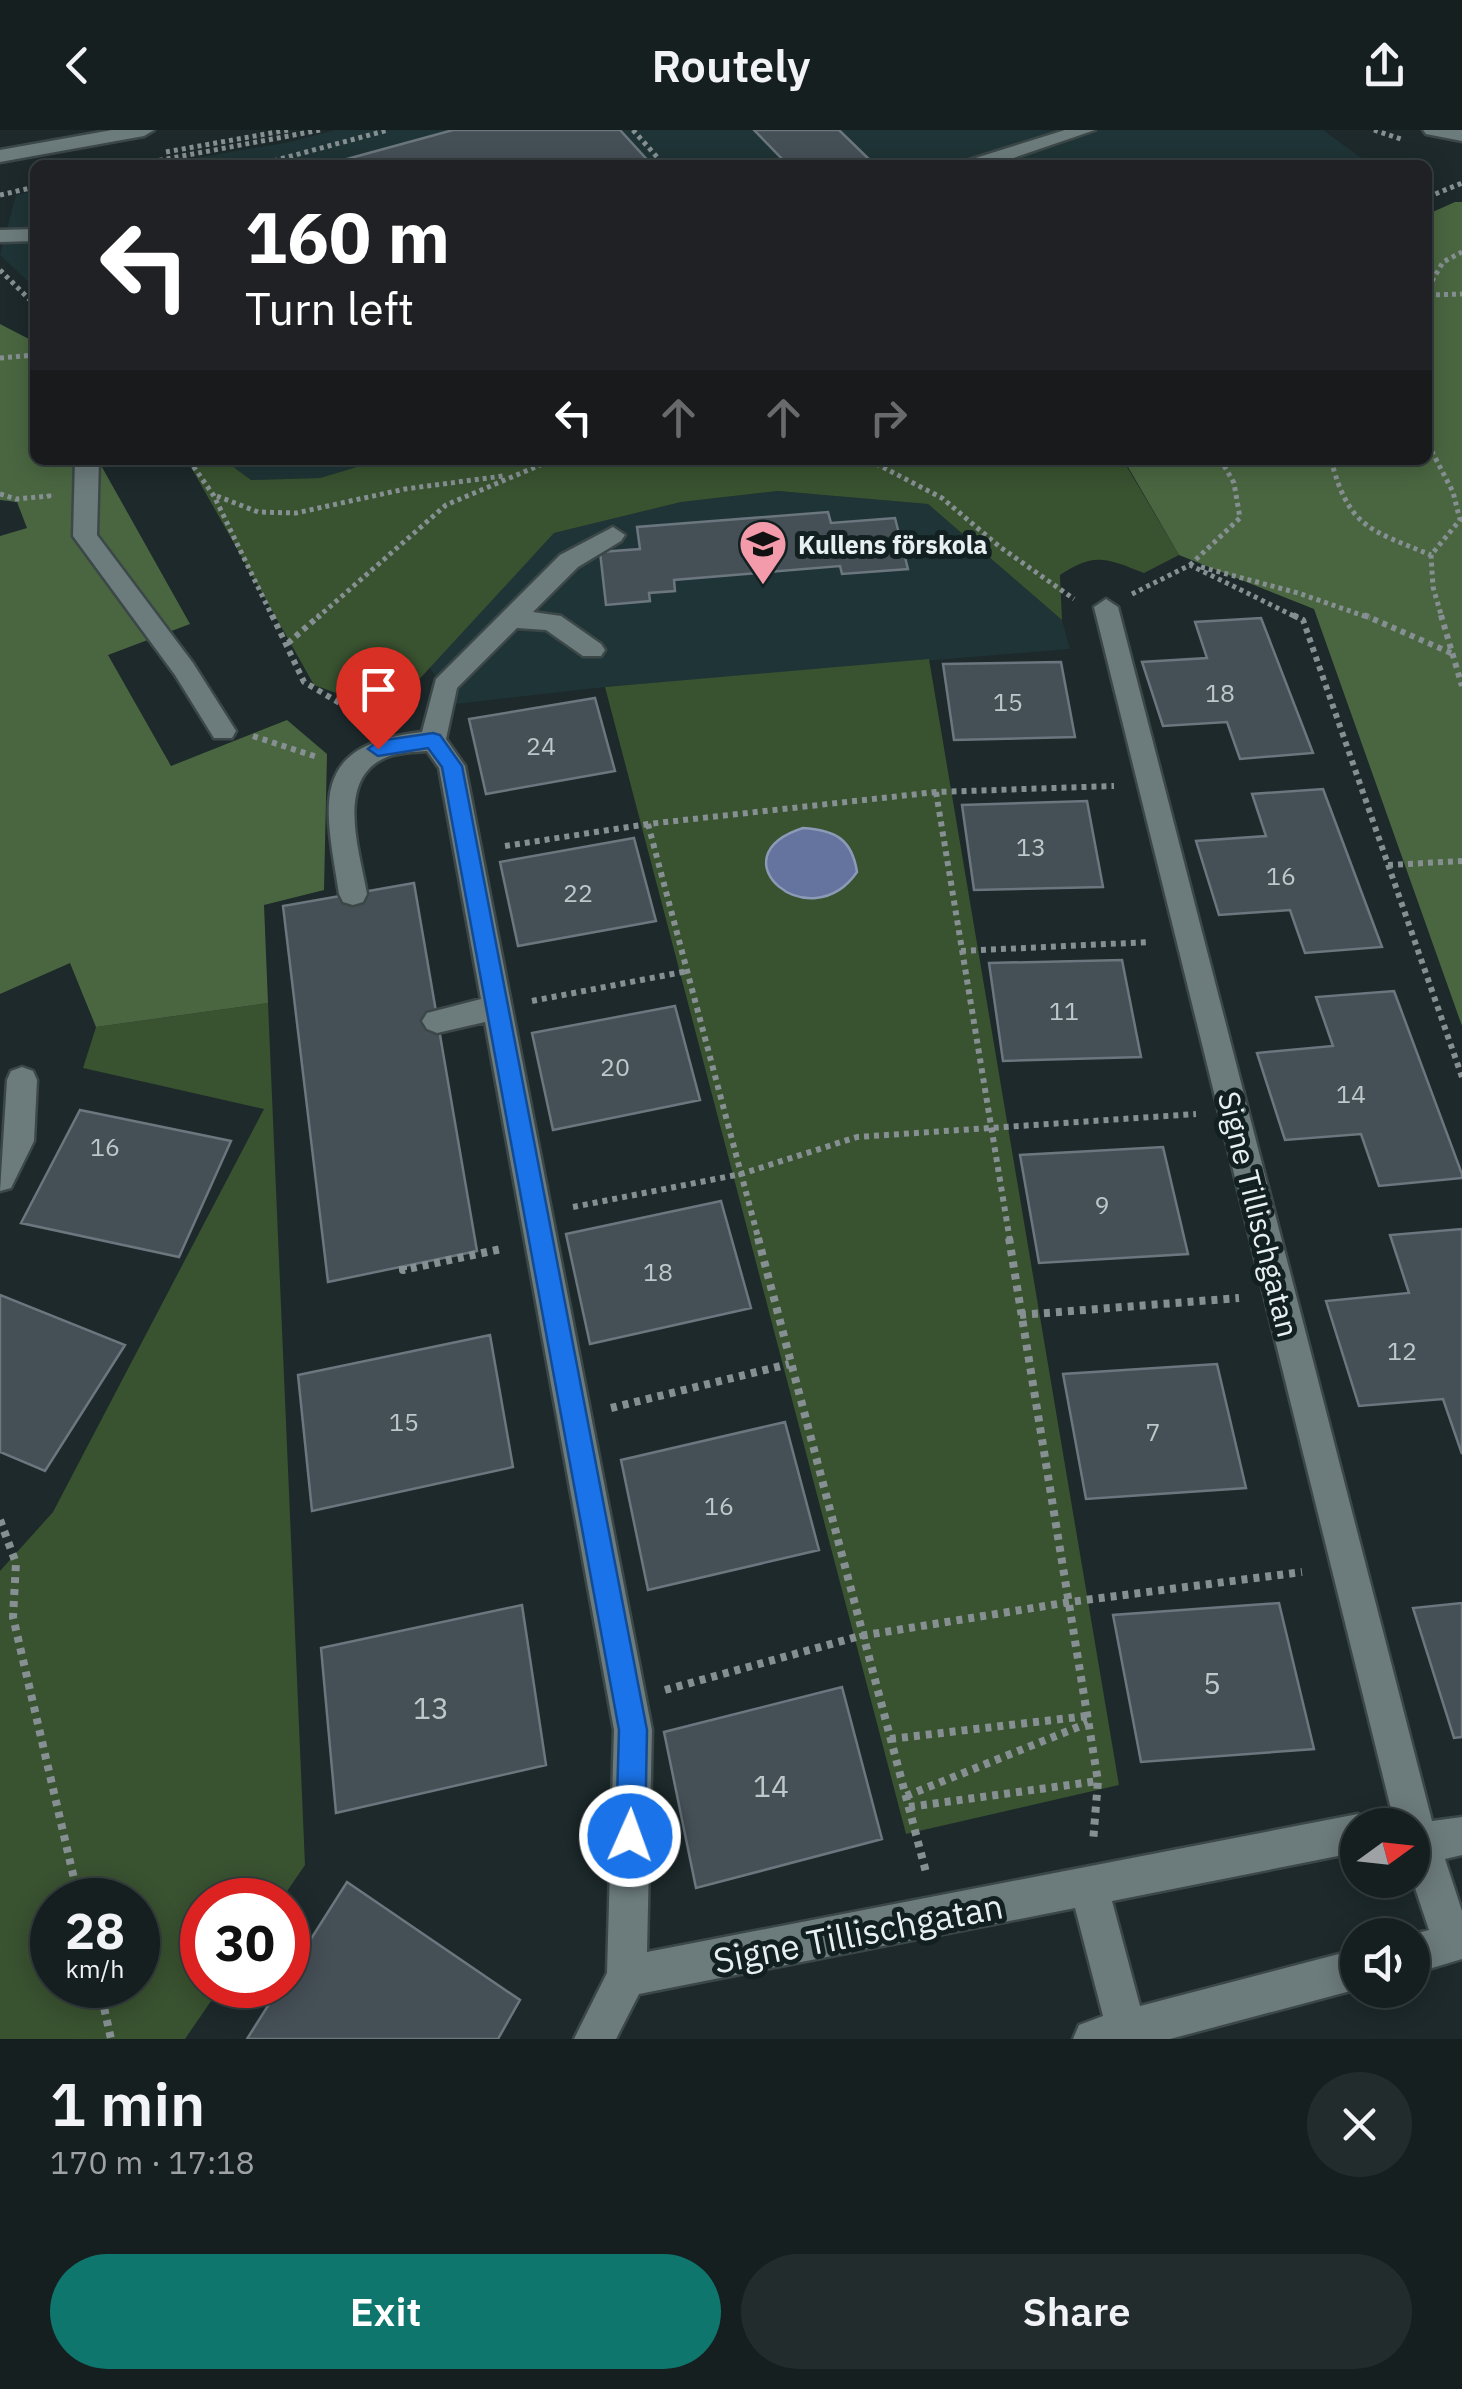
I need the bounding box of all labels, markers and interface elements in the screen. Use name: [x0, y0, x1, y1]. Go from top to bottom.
text: Routely: [651, 36, 811, 94]
icon: back: [50, 38, 105, 93]
icon: share: [1357, 38, 1412, 93]
text: 160 m: [245, 191, 450, 282]
icon: left: [80, 200, 210, 330]
text: Turn left: [245, 279, 414, 337]
icon: left: [546, 390, 601, 445]
icon: ahead: [651, 390, 706, 445]
icon: ahead: [756, 390, 811, 445]
icon: right: [861, 390, 916, 445]
school or university icon: Kullens förskola: [737, 518, 789, 586]
place label: Kullens förskola: [798, 528, 988, 561]
pin: [336, 647, 421, 750]
icon: arrive: [351, 662, 406, 717]
house number: 18: [1205, 676, 1235, 709]
house number: 15: [993, 685, 1023, 718]
house number: 24: [526, 729, 556, 762]
house number: 13: [1016, 830, 1046, 863]
house number: 16: [1266, 859, 1296, 892]
house number: 22: [563, 876, 593, 909]
house number: 11: [1049, 994, 1079, 1027]
house number: 20: [600, 1050, 630, 1083]
house number: 14: [1336, 1077, 1366, 1110]
street label: Signe Tillischgatan: [1210, 1087, 1308, 1341]
house number: 16: [90, 1130, 120, 1163]
house number: 9: [1094, 1188, 1110, 1221]
house number: 18: [643, 1255, 673, 1288]
house number: 12: [1387, 1334, 1417, 1367]
house number: 15: [389, 1405, 419, 1438]
house number: 7: [1145, 1415, 1161, 1448]
house number: 16: [704, 1489, 734, 1522]
house number: 5: [1203, 1663, 1221, 1702]
house number: 13: [413, 1688, 449, 1727]
house number: 14: [753, 1766, 789, 1805]
position arrow: [578, 1784, 682, 1888]
north arrow: [1340, 1808, 1430, 1898]
map controls: [1340, 1808, 1430, 2008]
speed limit sign: 30: [180, 1878, 310, 2008]
street label: Signe Tillischgatan: [709, 1882, 1007, 1984]
text: 28: [65, 1898, 125, 1963]
button: sound: [1340, 1918, 1430, 2008]
text: km/h: [66, 1952, 124, 1985]
text: 1 min: [50, 2064, 205, 2143]
button: close: [1307, 2072, 1412, 2177]
text: 170 m · 17:18: [50, 2141, 255, 2183]
button: Exit: [50, 2254, 721, 2369]
button: Share: [741, 2254, 1412, 2369]

